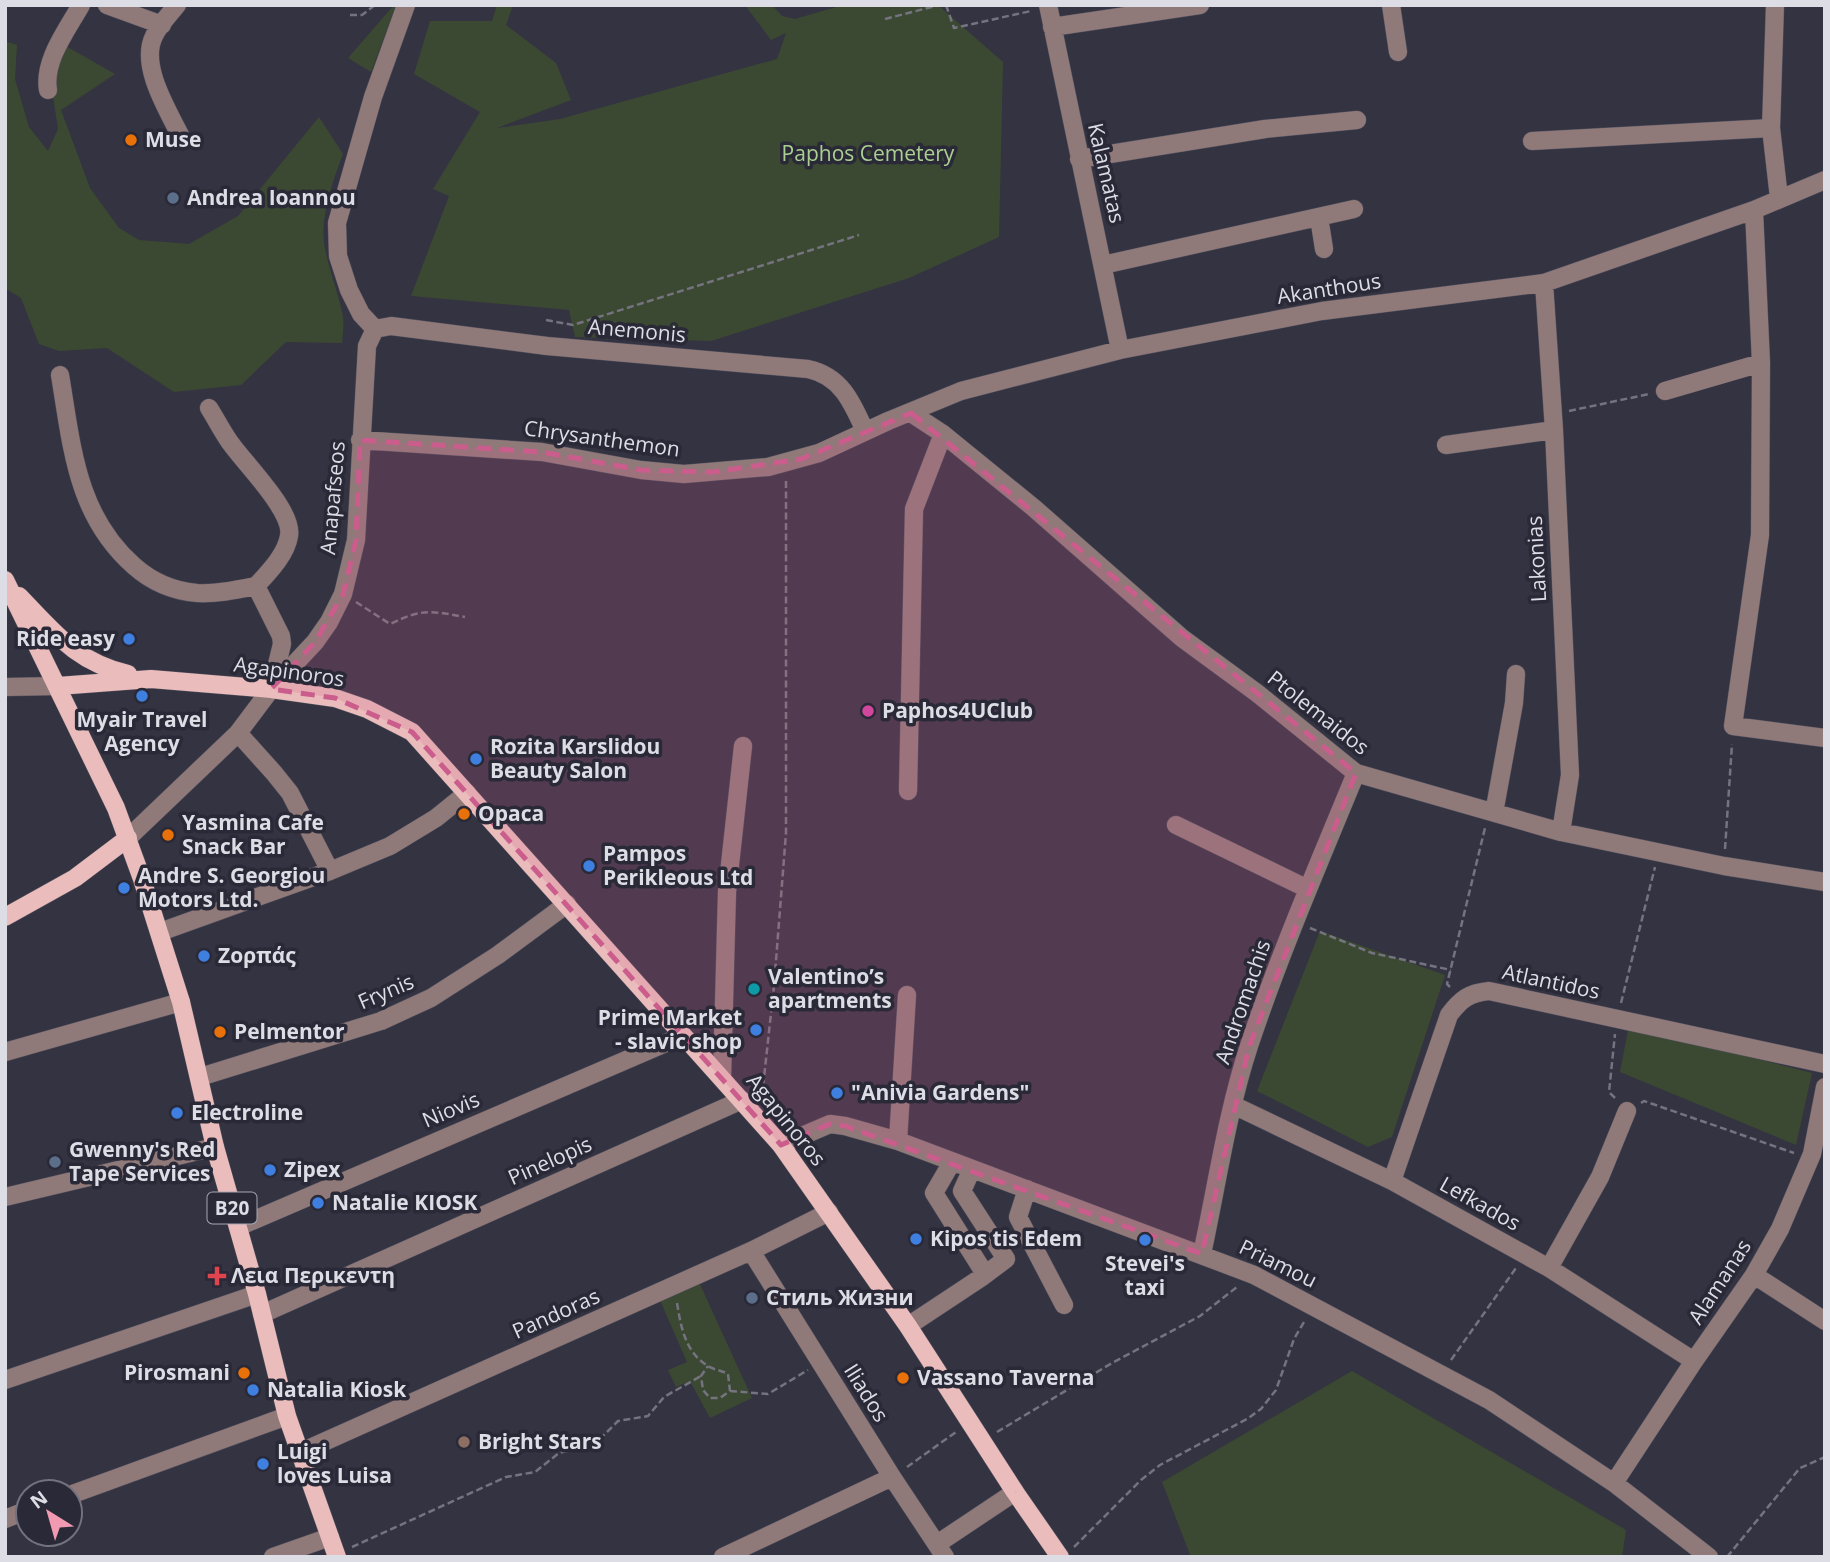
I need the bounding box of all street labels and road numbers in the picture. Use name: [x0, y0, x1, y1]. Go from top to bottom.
street label: Kalamatas: [1082, 120, 1132, 226]
street label: Akanthous: [1275, 266, 1383, 310]
street label: Anemonis: [587, 312, 687, 348]
street label: Chrysanthemon: [523, 413, 682, 463]
street label: Anapafseos: [313, 440, 351, 556]
street label: Lakonias: [1520, 515, 1552, 603]
street label: Agapinoros: [232, 649, 346, 693]
street label: Ptolemaidos: [1262, 664, 1375, 761]
street label: Andromachis: [1208, 936, 1276, 1067]
street label: Atlantidos: [1500, 957, 1602, 1005]
street label: Frynis: [353, 967, 418, 1015]
street label: Agapinoros: [741, 1067, 833, 1171]
street label: Niovis: [418, 1085, 483, 1134]
street label: Pinelopis: [503, 1129, 596, 1191]
street label: Lefkados: [1435, 1170, 1526, 1237]
road number: B20: [208, 1192, 256, 1224]
street label: Priamou: [1235, 1232, 1322, 1294]
street label: Alamanas: [1681, 1234, 1757, 1329]
street label: Pandoras: [507, 1281, 604, 1345]
street label: Iliados: [838, 1358, 896, 1427]

